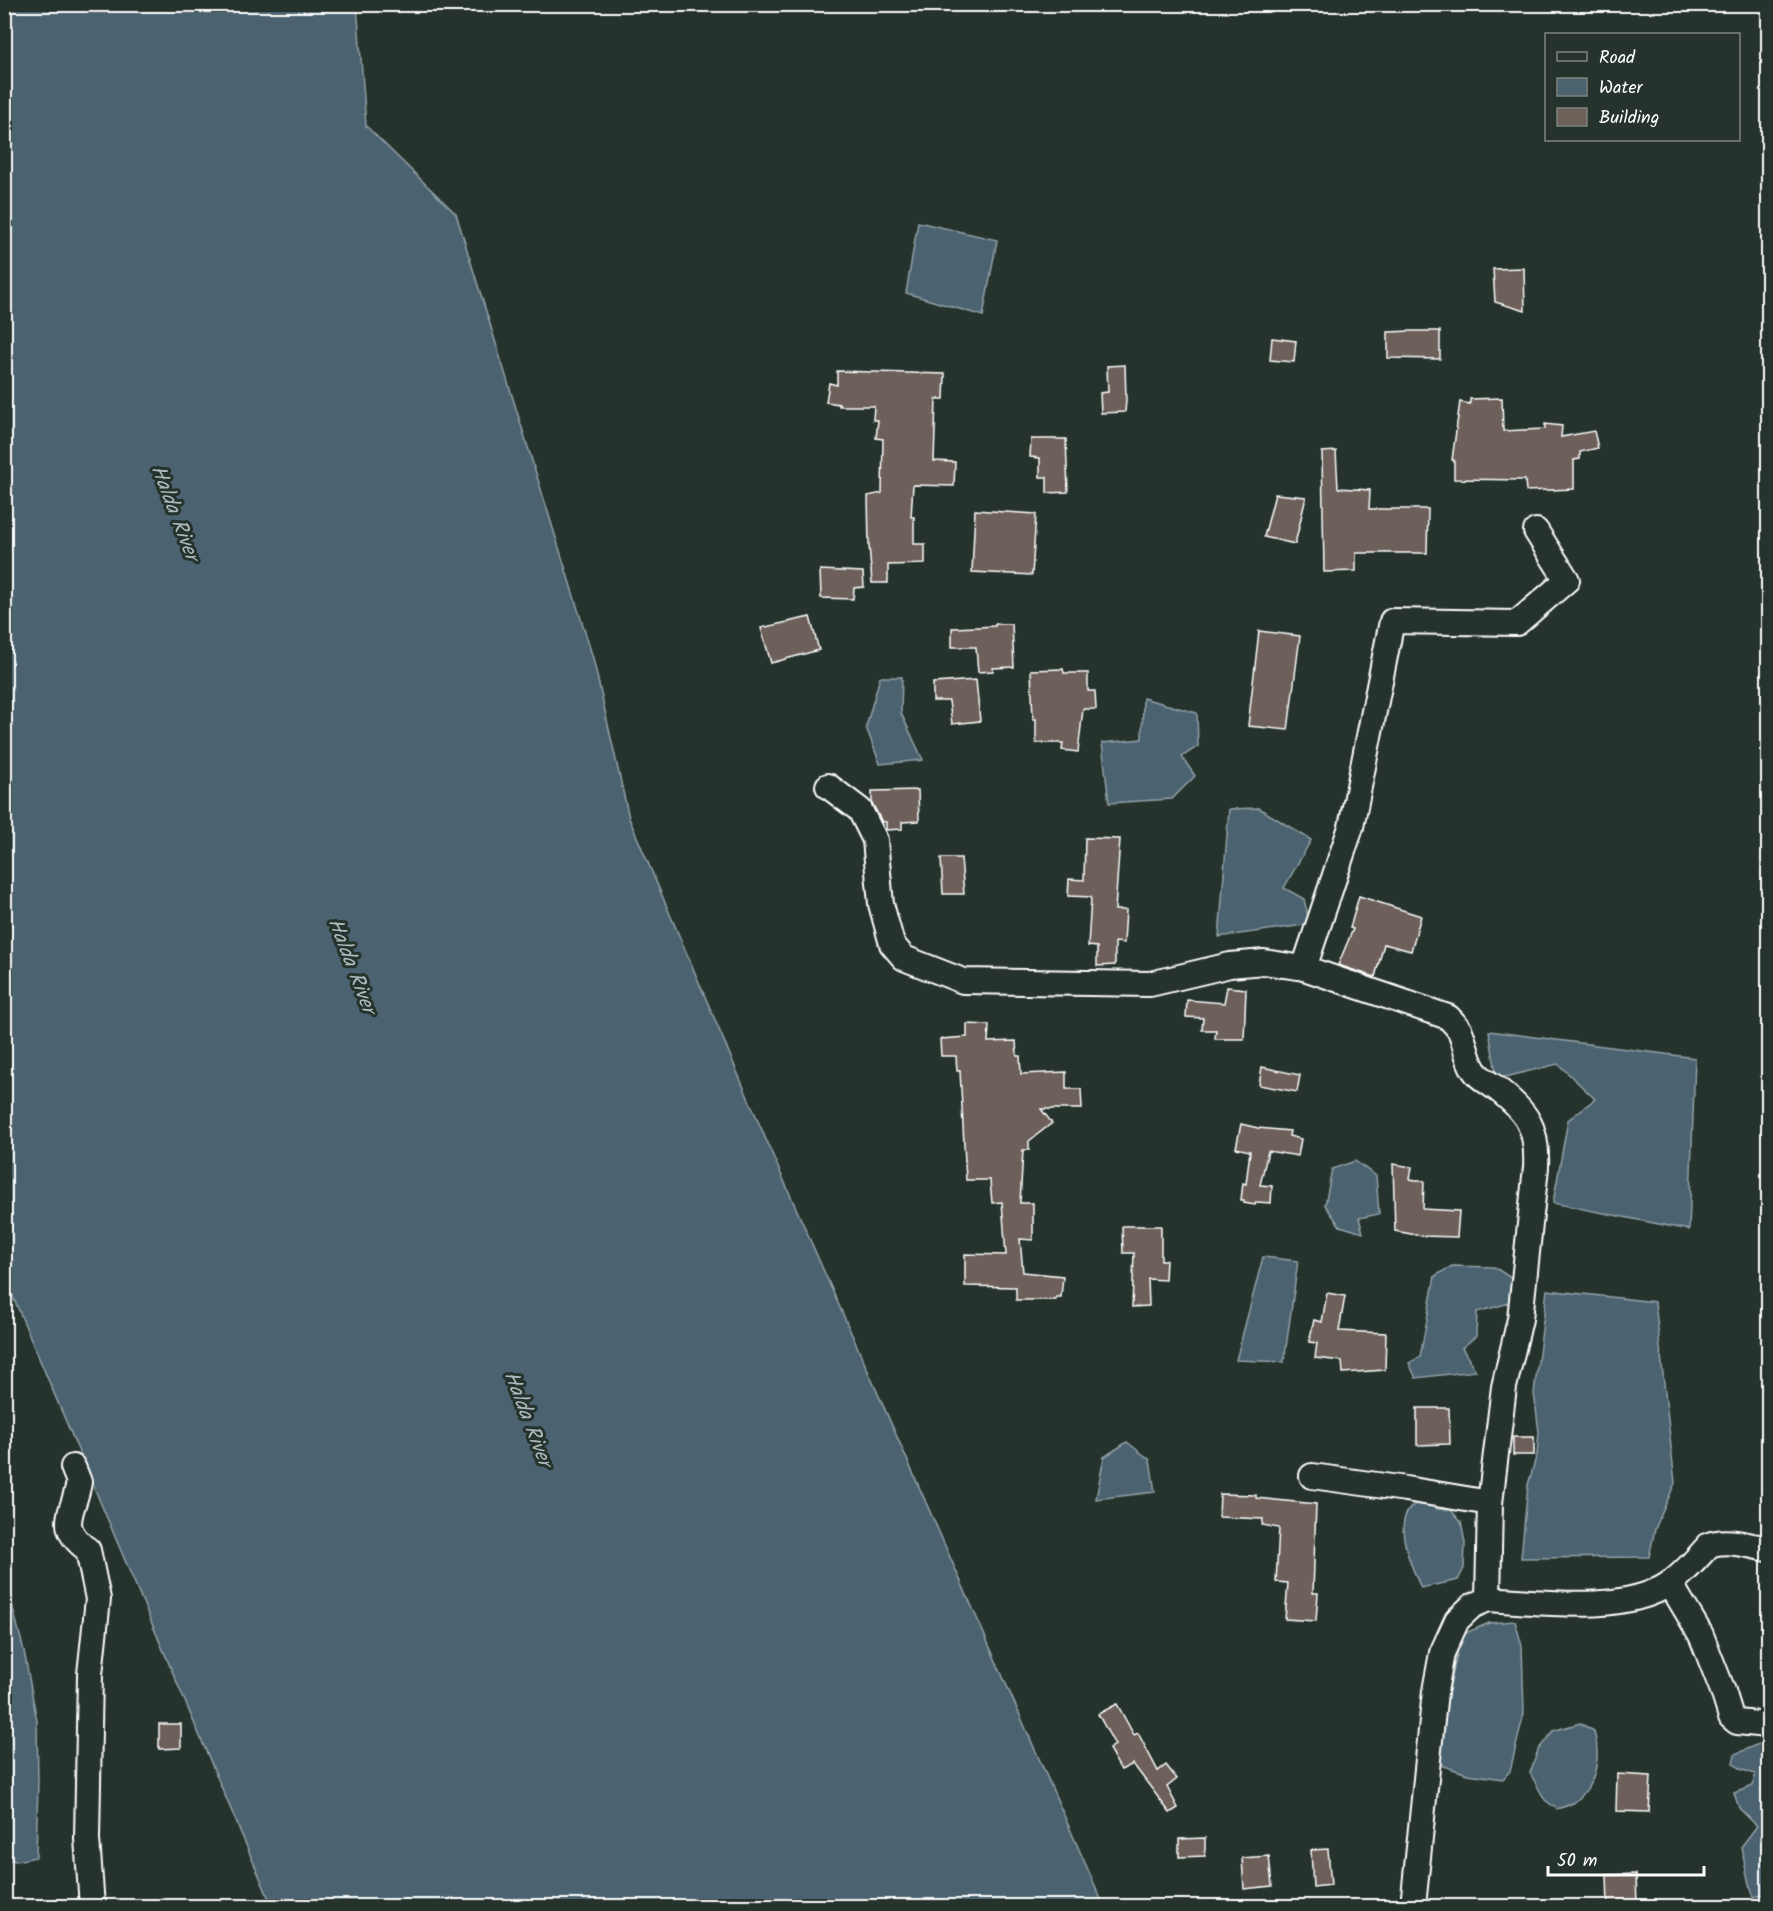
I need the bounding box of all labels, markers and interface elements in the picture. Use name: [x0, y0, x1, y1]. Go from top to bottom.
legend: [1545, 33, 1740, 141]
text: Road: [1599, 44, 1636, 73]
text: Water: [1599, 74, 1644, 103]
text: Building: [1599, 104, 1659, 133]
water label: Halda River: [141, 460, 209, 570]
water label: Halda River: [318, 913, 386, 1023]
water label: Halda River: [494, 1366, 562, 1476]
scale bar: [1548, 1839, 1704, 1877]
text: 50 m: [1557, 1847, 1597, 1876]

